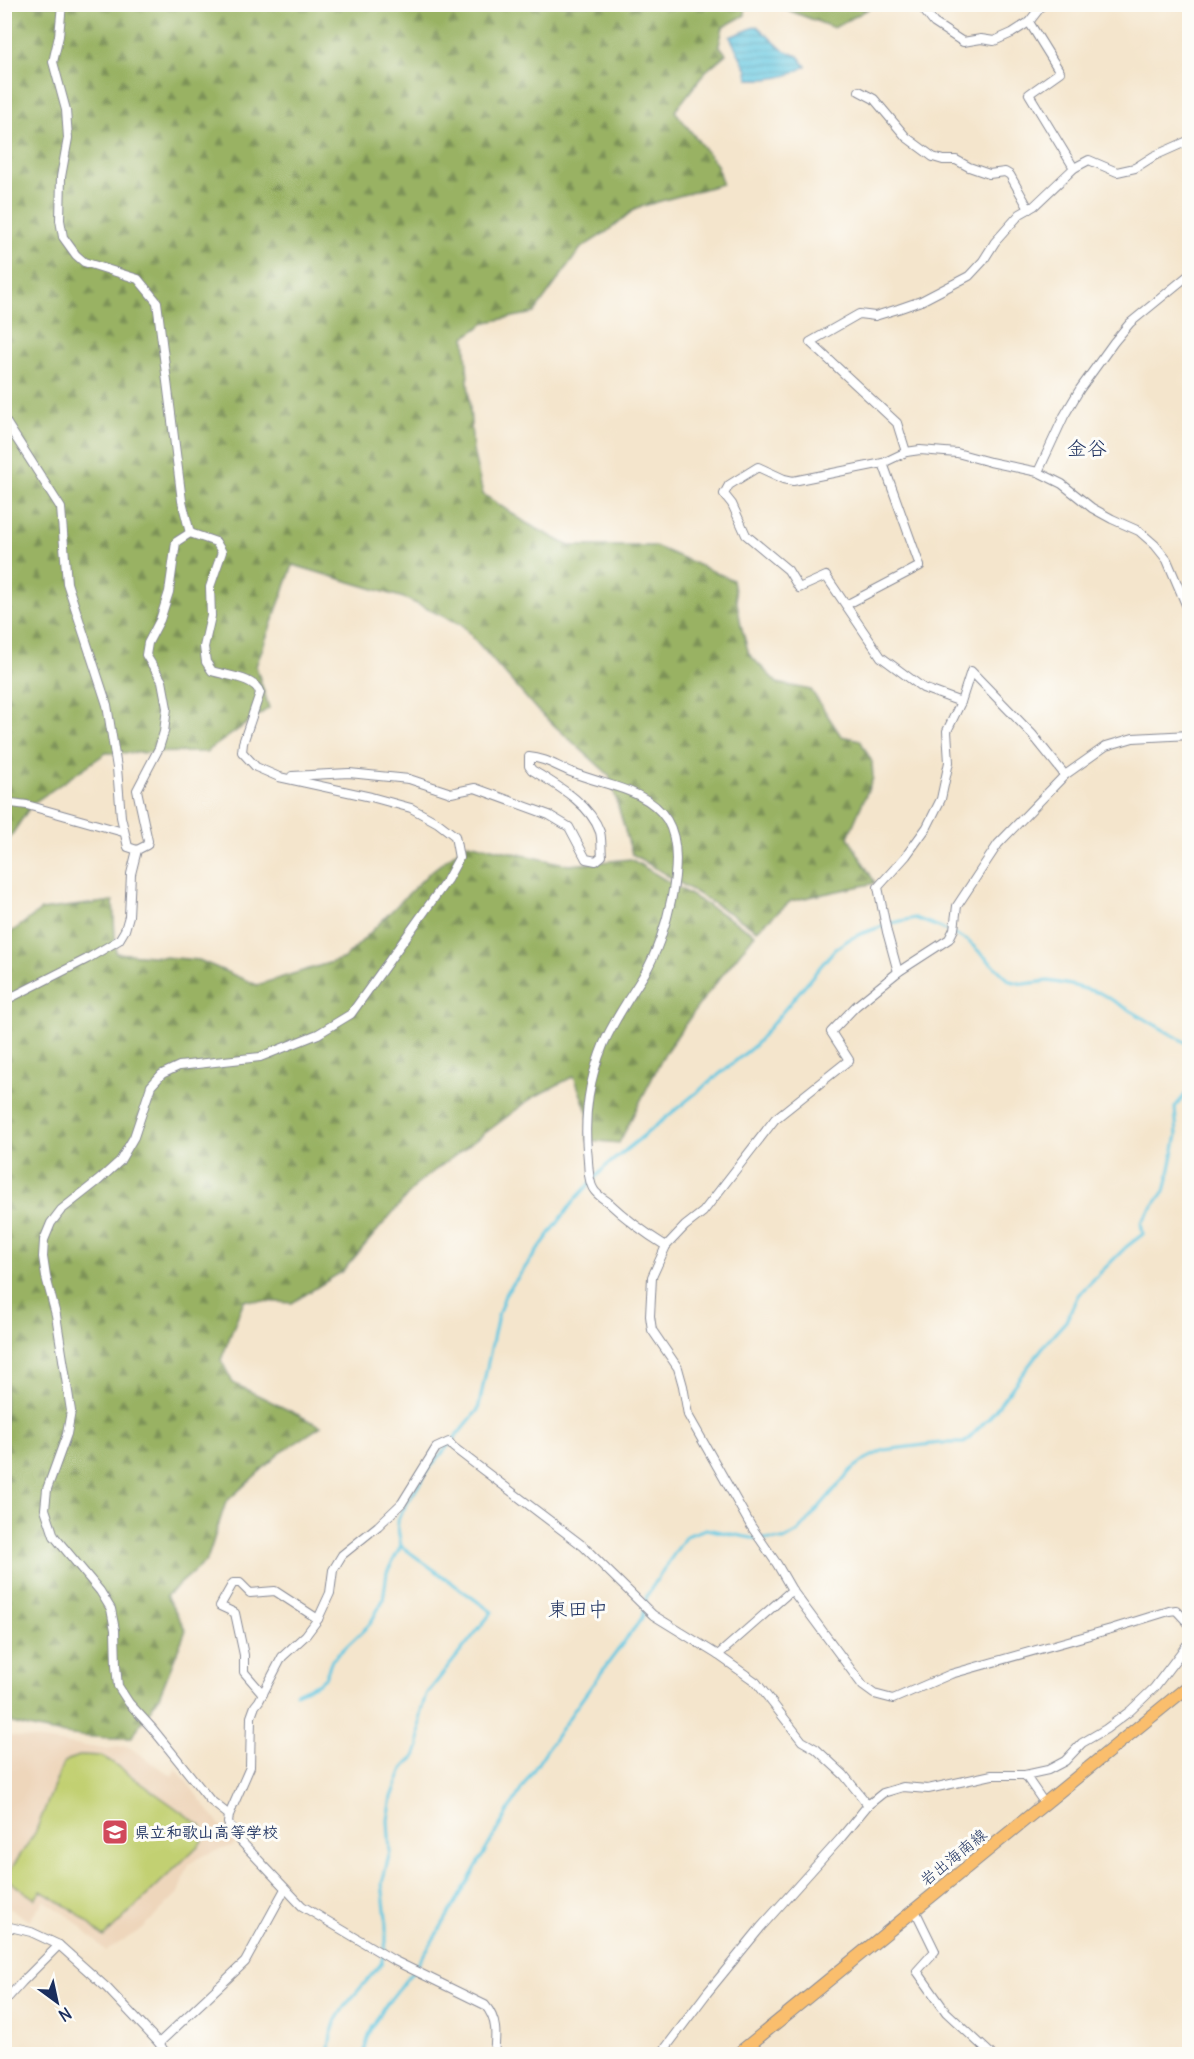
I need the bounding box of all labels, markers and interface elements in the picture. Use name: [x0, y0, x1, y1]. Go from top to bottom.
district label: 金谷: [1067, 435, 1107, 460]
district label: 東田中: [548, 1596, 608, 1621]
school or university icon: 県立和歌山高等学校: [100, 1817, 130, 1847]
place label: 県立和歌山高等学校: [134, 1822, 278, 1842]
street label: 岩出海南線: [916, 1824, 990, 1890]
north arrow: [27, 1972, 87, 2032]
text: N: [55, 2003, 75, 2026]

